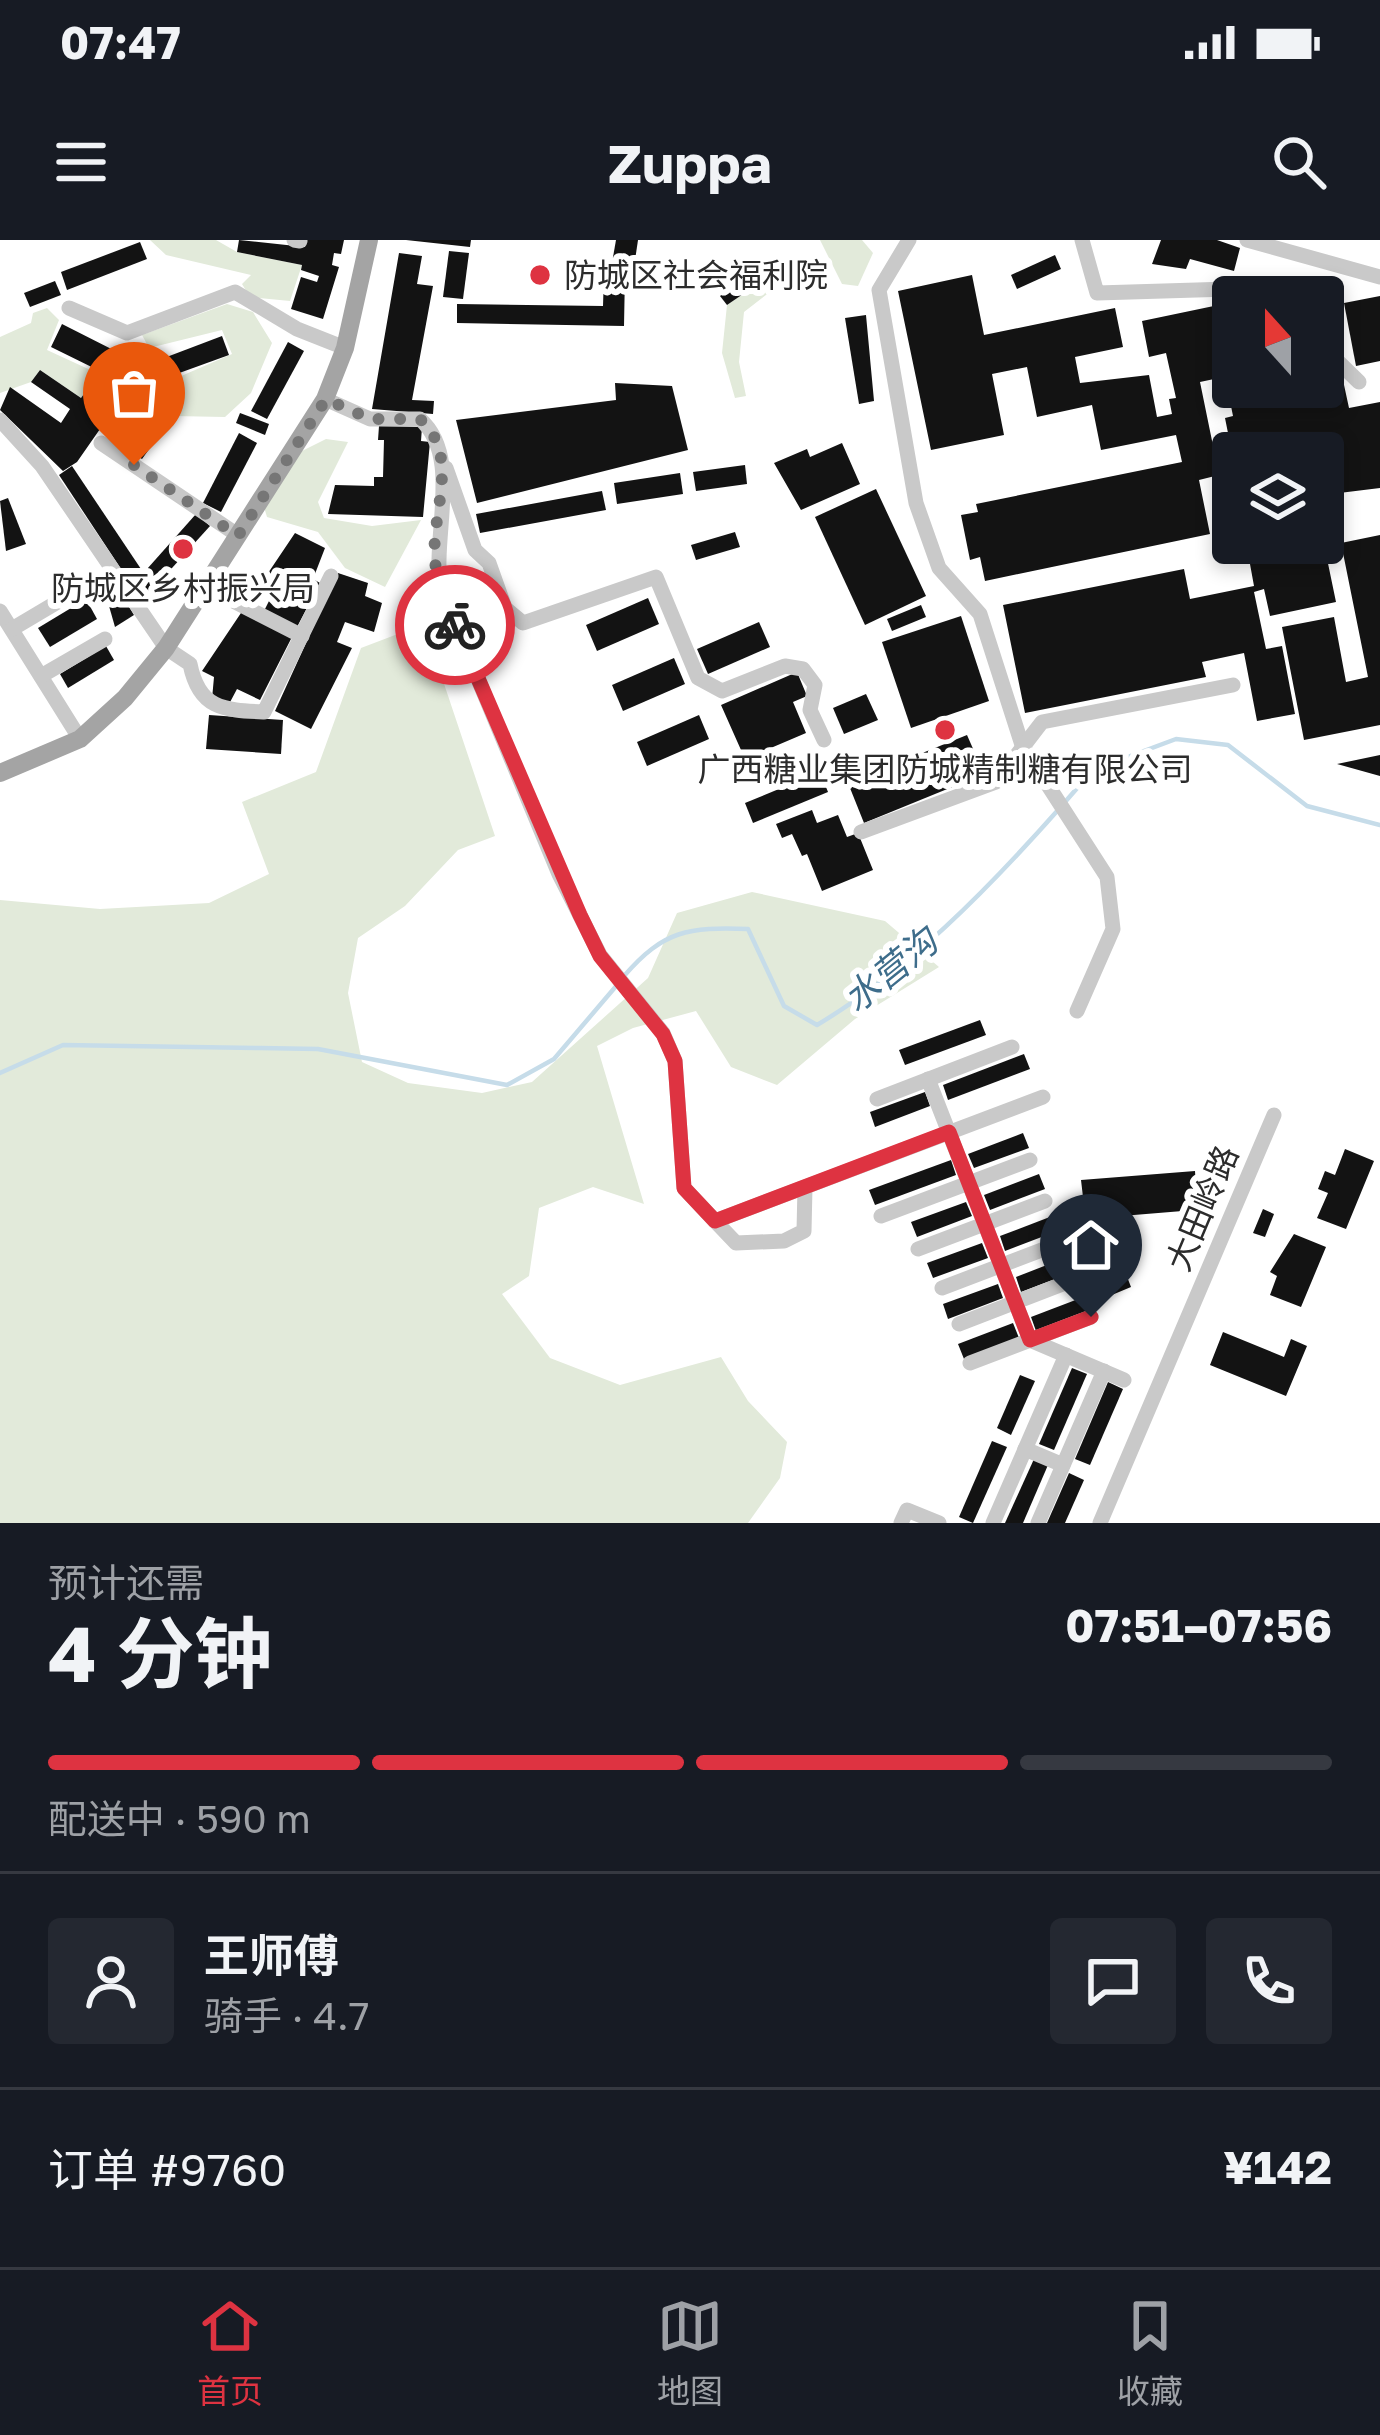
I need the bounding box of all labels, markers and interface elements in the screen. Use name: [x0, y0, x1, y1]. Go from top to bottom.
text: 07:47: [60, 15, 181, 69]
icon: menu: [48, 129, 114, 195]
icon: search: [1266, 129, 1332, 195]
text: Zuppa: [608, 130, 772, 195]
place label: 防城区社会福利院: [564, 255, 828, 294]
marker: 防城区社会福利院: [527, 262, 553, 288]
north arrow: [1212, 276, 1344, 408]
map controls: [1212, 276, 1344, 564]
pin: [83, 342, 185, 465]
icon: bag: [101, 360, 167, 426]
button: layers: [1212, 432, 1344, 564]
marker: 防城区乡村振兴局: [170, 536, 196, 562]
courier: [395, 565, 515, 685]
place label: 防城区乡村振兴局: [51, 568, 315, 607]
icon: bike: [422, 592, 488, 658]
marker: 广西糖业集团防城精制糖有限公司: [932, 717, 958, 743]
place label: 广西糖业集团防城精制糖有限公司: [698, 749, 1193, 788]
water label: 水营沟: [834, 916, 948, 1020]
street label: 大田岭路: [1158, 1139, 1245, 1276]
pin: [1040, 1194, 1142, 1317]
icon: home: [1058, 1212, 1124, 1278]
text: 预计还需: [48, 1559, 204, 1606]
text: 07:51–07:56: [1065, 1598, 1332, 1652]
text: 4 分钟: [48, 1606, 272, 1699]
text: 配送中 · 590 m: [48, 1795, 311, 1842]
button: person: [48, 1918, 174, 2044]
button: chat: [1050, 1918, 1176, 2044]
button: phone: [1206, 1918, 1332, 2044]
text: 王师傅: [204, 1928, 339, 1982]
text: 骑手 · 4.7: [204, 1992, 369, 2039]
text: ¥142: [1224, 2140, 1332, 2194]
text: 订单 #9760: [48, 2142, 286, 2196]
tab: 首页: [197, 2293, 263, 2413]
tab: 地图: [657, 2293, 723, 2413]
tab: 收藏: [1117, 2293, 1183, 2413]

